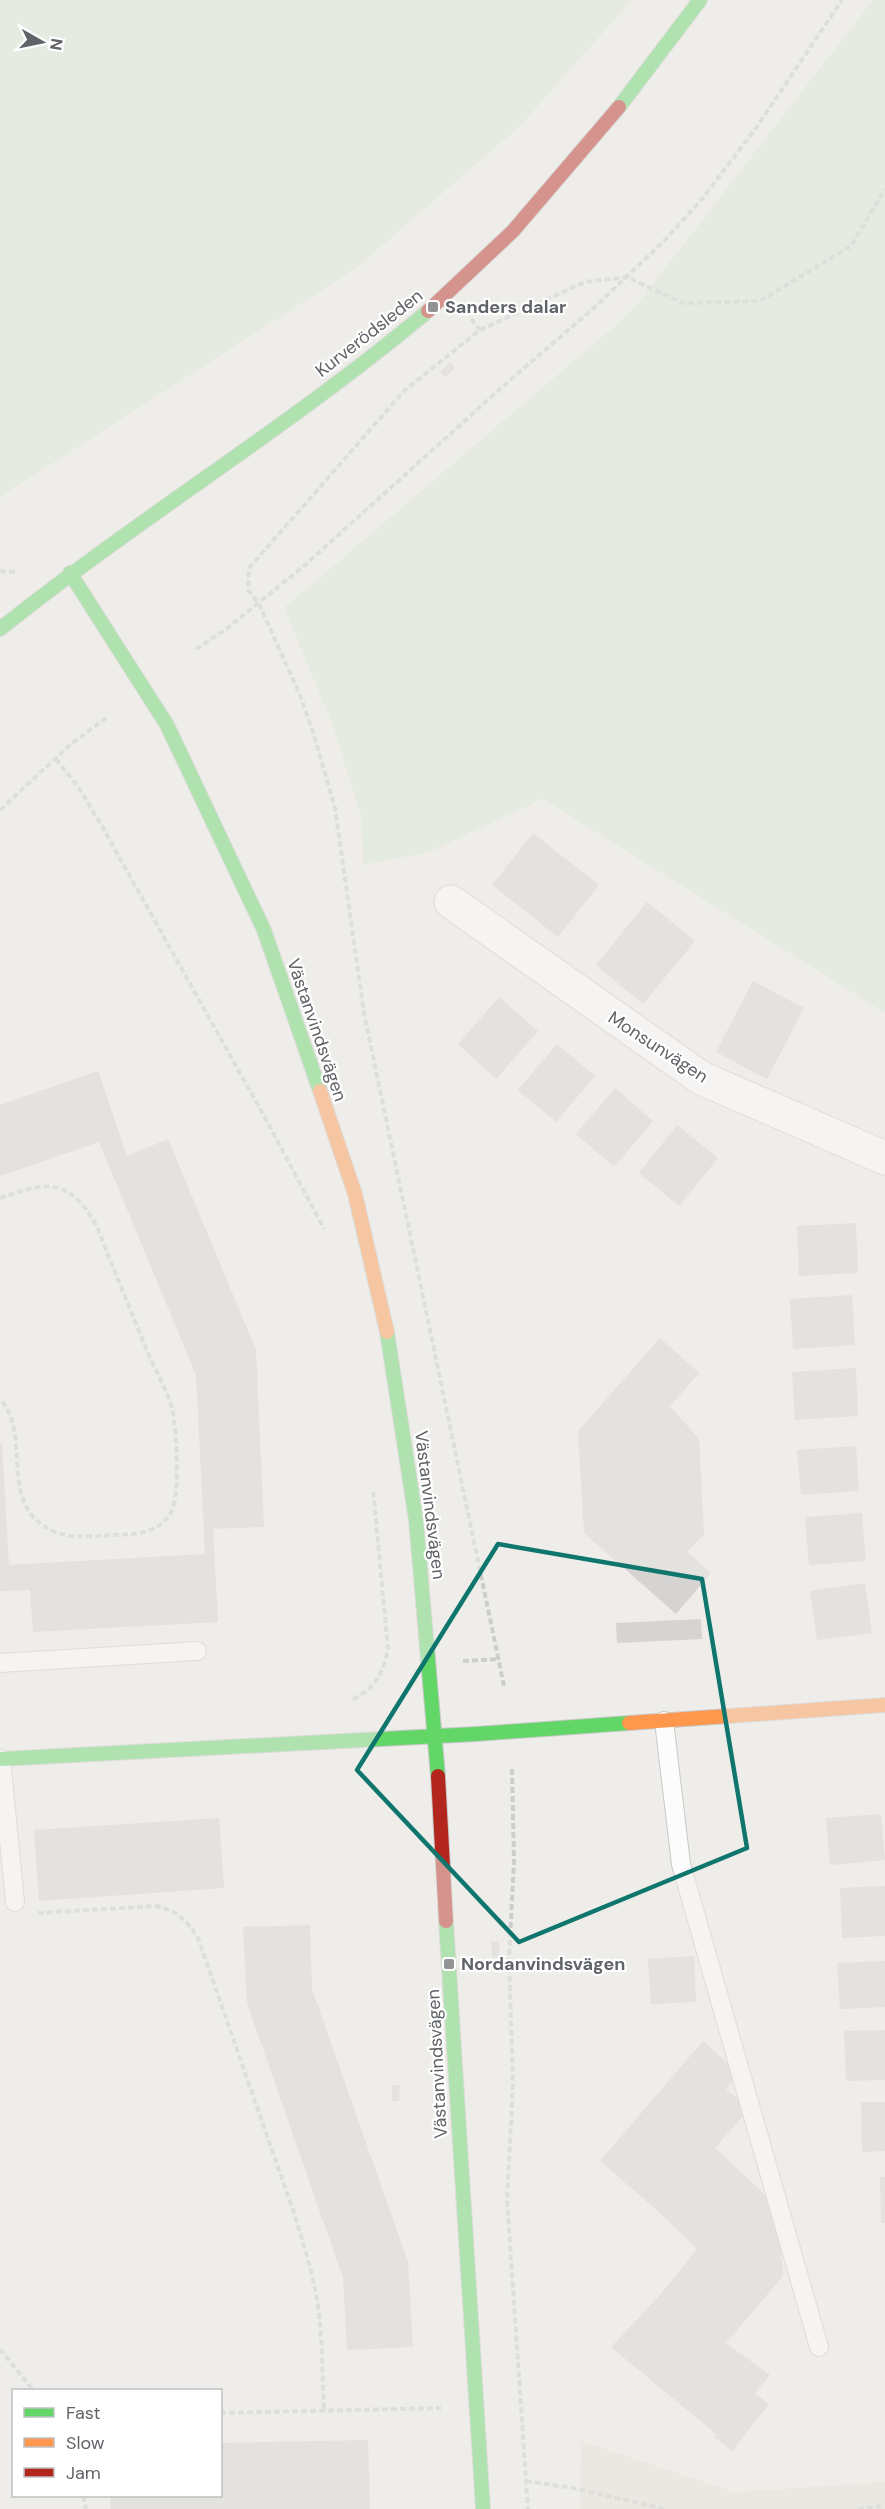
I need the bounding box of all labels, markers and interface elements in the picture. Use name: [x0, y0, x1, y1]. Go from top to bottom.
north arrow: [12, 12, 72, 72]
text: N: [45, 37, 68, 52]
street label: Kurverödsleden: [310, 284, 428, 382]
place label: Sanders dalar: [445, 295, 566, 319]
marker: Sanders dalar: [426, 300, 440, 314]
street label: Västanvindsvägen: [281, 955, 353, 1105]
street label: Monsunvägen: [603, 1006, 713, 1088]
street label: Västanvindsvägen: [409, 1429, 451, 1581]
place label: Nordanvindsvägen: [461, 1952, 625, 1976]
marker: Nordanvindsvägen: [442, 1957, 456, 1971]
street label: Västanvindsvägen: [421, 1989, 453, 2139]
legend: [12, 2389, 222, 2497]
text: Fast: [66, 2401, 101, 2425]
text: Slow: [66, 2431, 105, 2455]
text: Jam: [66, 2461, 101, 2485]

